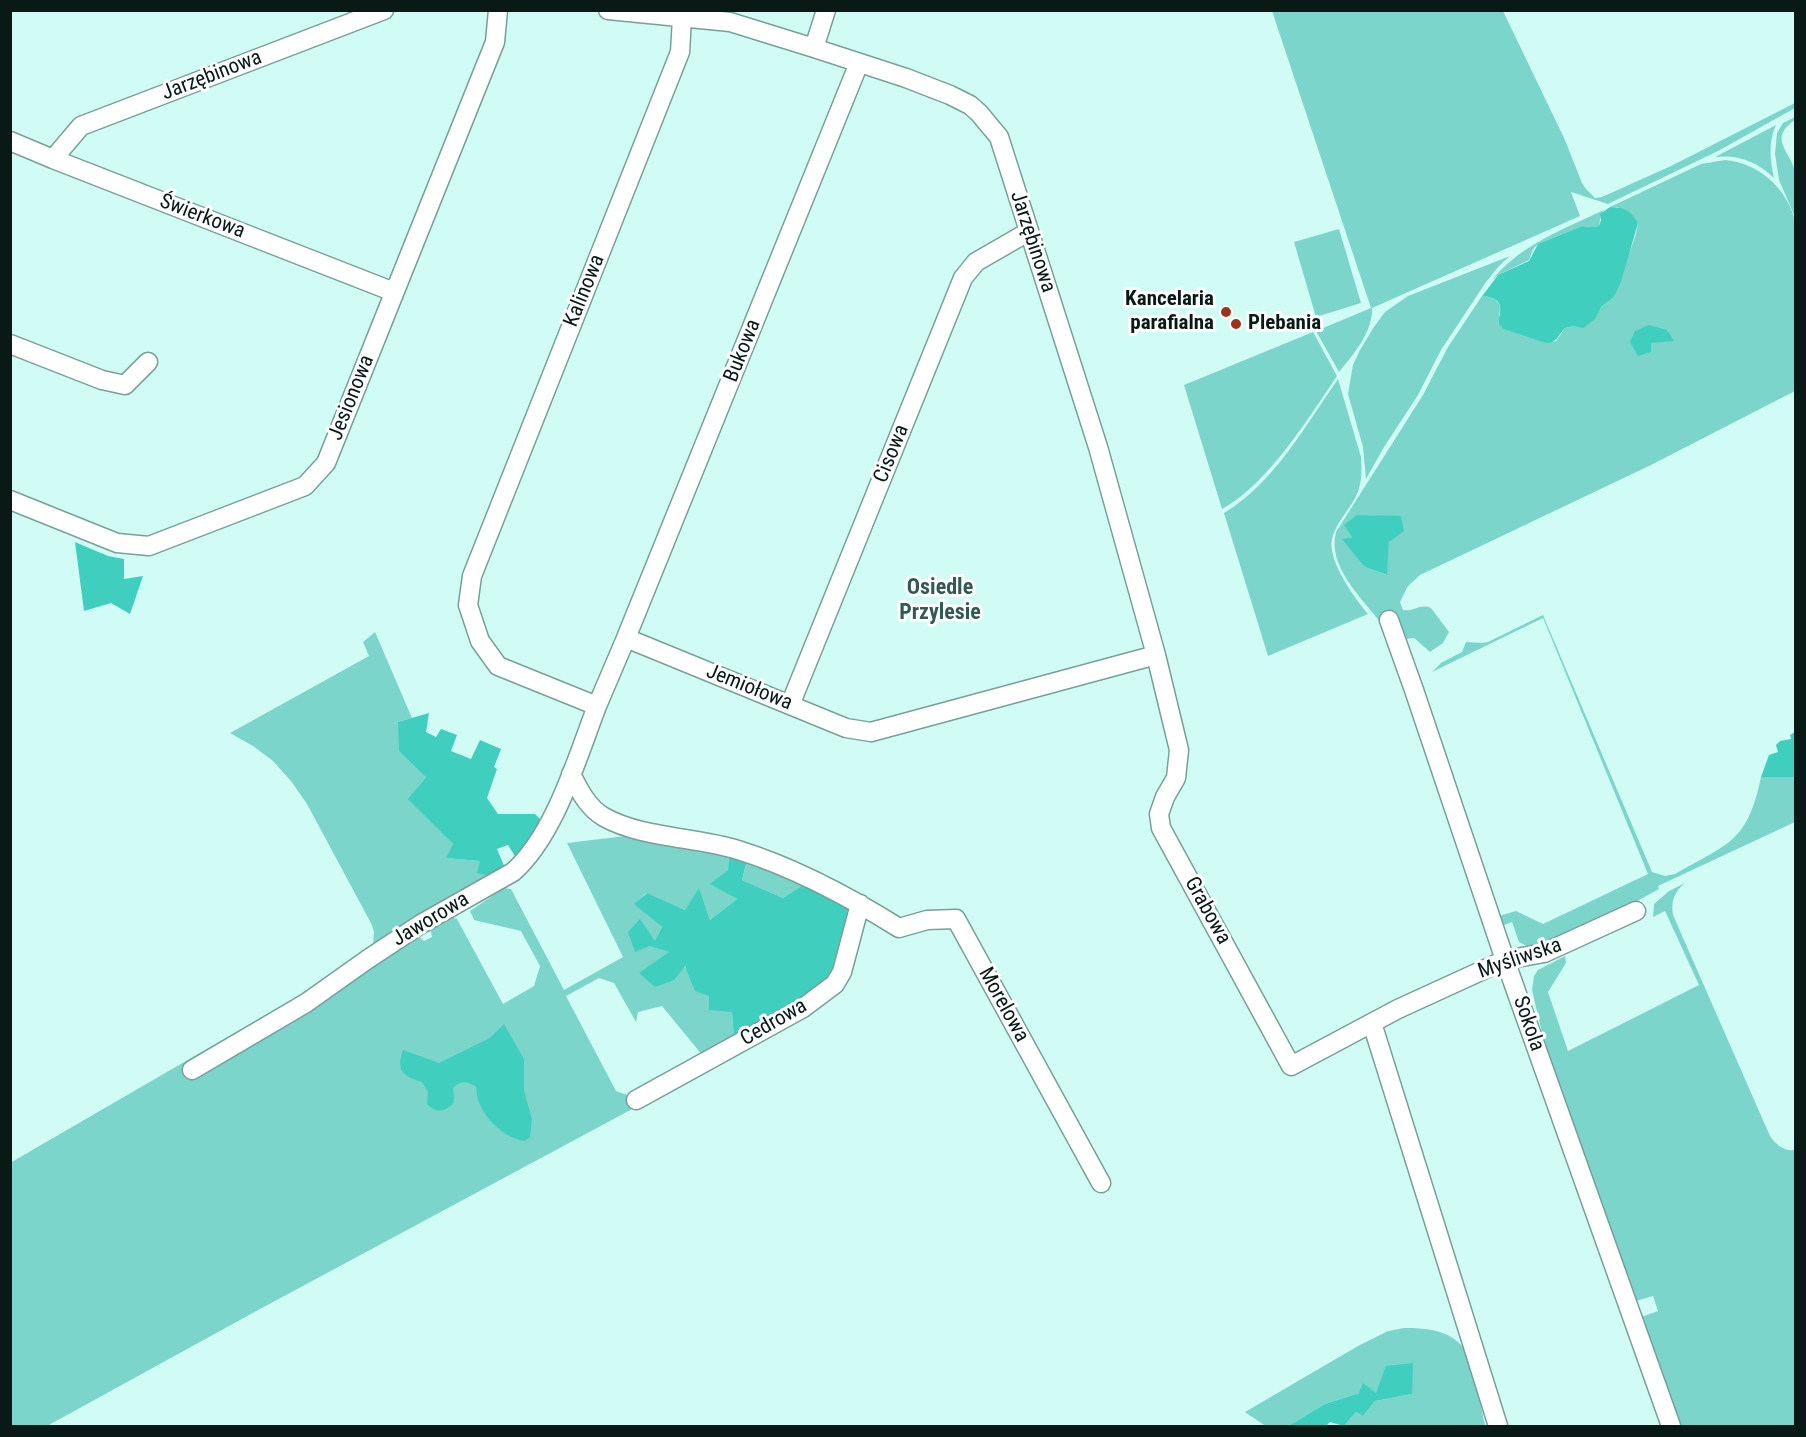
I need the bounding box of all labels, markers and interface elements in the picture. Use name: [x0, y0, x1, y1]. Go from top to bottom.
street label: Jarzębinowa: [158, 45, 266, 107]
street label: Jarzębinowa: [1004, 188, 1060, 296]
street label: Świerkowa: [156, 189, 248, 245]
street label: Kalinowa: [559, 251, 611, 331]
place label: Kancelaria parafialna: [1125, 287, 1214, 337]
marker: Kancelaria parafialna: [1219, 305, 1233, 319]
place label: Plebania: [1248, 311, 1321, 337]
street label: Bukowa: [719, 316, 767, 386]
marker: Plebania: [1229, 317, 1243, 331]
street label: Jesionowa: [324, 352, 380, 444]
street label: Cisowa: [869, 421, 915, 487]
district label: Osiedle Przylesie: [899, 575, 981, 626]
street label: Jemiołowa: [702, 659, 796, 717]
street label: Grabowa: [1178, 873, 1236, 949]
street label: Jaworowa: [388, 887, 474, 953]
street label: Myśliwska: [1475, 933, 1565, 985]
street label: Morelowa: [972, 963, 1034, 1047]
street label: Sokola: [1507, 993, 1549, 1055]
street label: Cedrowa: [736, 994, 812, 1052]

